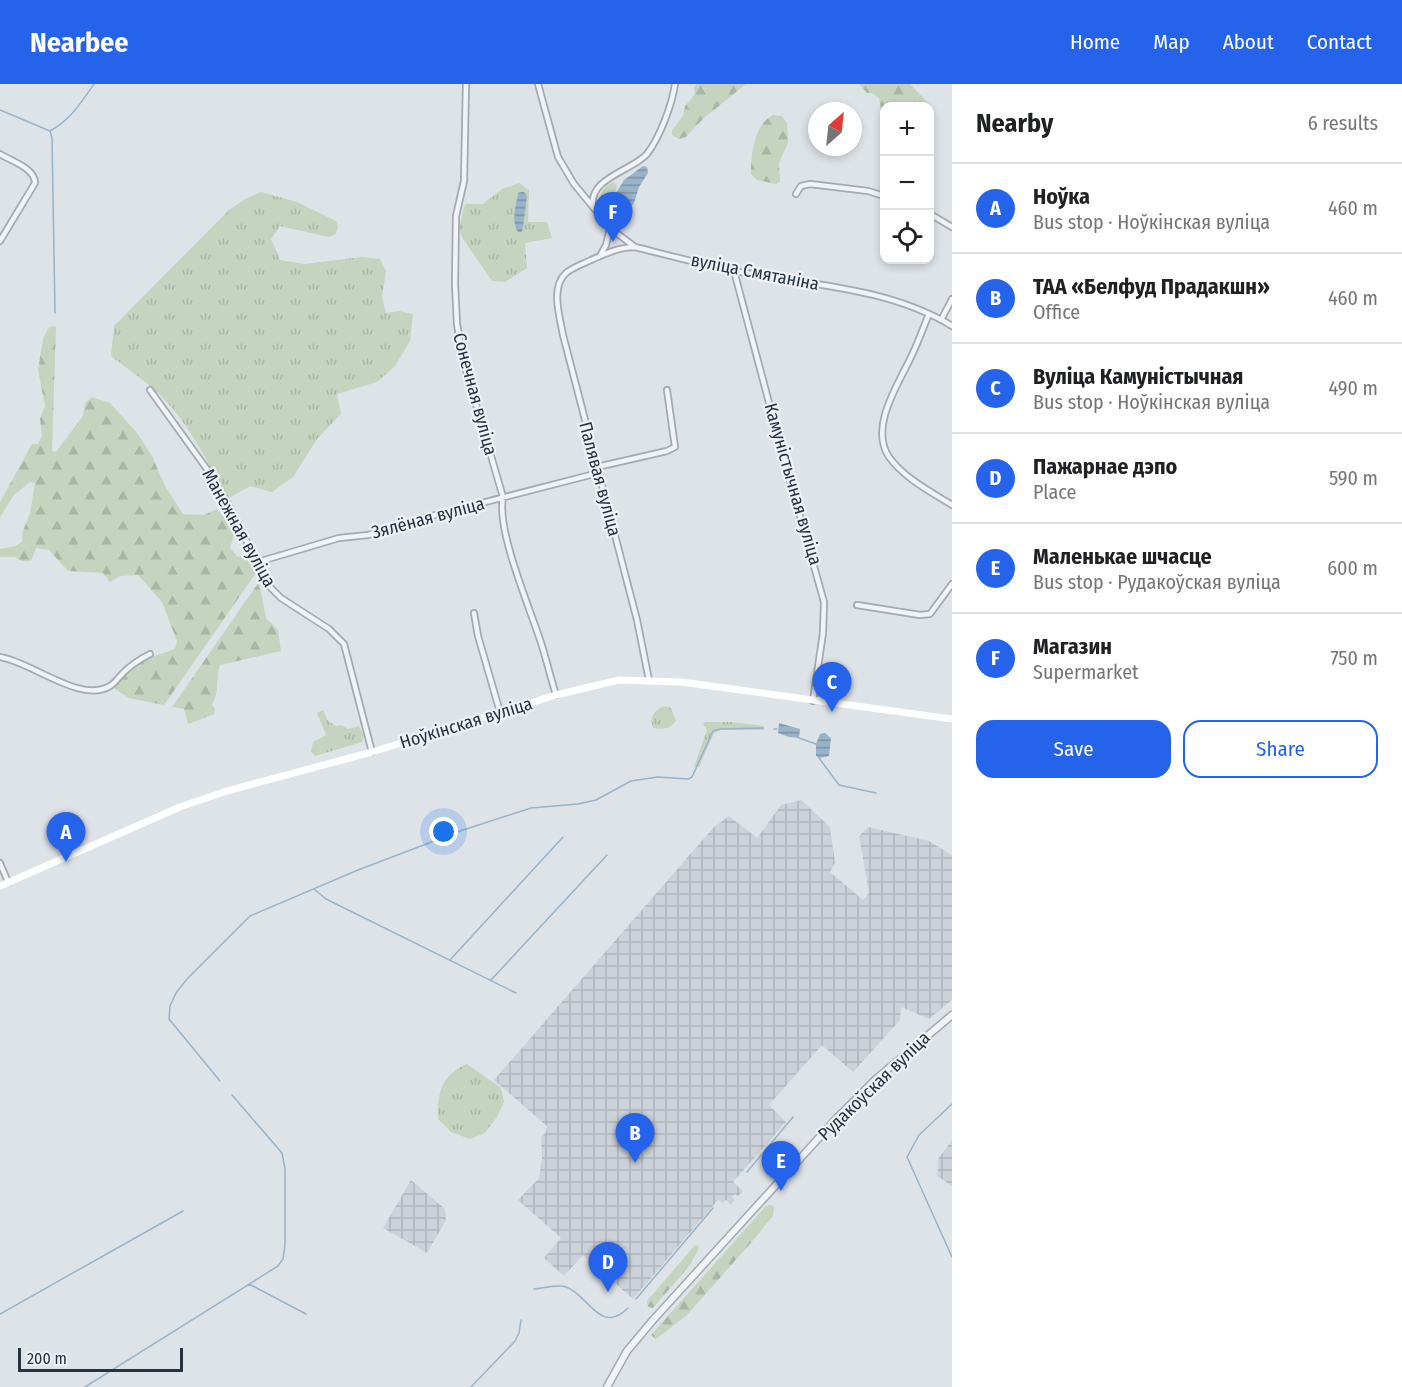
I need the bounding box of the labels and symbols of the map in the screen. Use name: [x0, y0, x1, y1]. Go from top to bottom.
north arrow: [808, 102, 862, 156]
pin: F: [594, 192, 632, 242]
street label: вуліца Смятаніна: [689, 249, 821, 295]
street label: Сонечная вуліца: [448, 330, 502, 458]
street label: Камуністычная вуліца: [759, 400, 827, 568]
street label: Палявая вуліца: [574, 419, 626, 539]
street label: Манежная вуліца: [197, 465, 281, 591]
street label: Зялёная вуліца: [369, 492, 487, 544]
pin: C: [812, 662, 852, 712]
street label: Ноўкінская вуліца: [397, 692, 535, 754]
pin: A: [46, 812, 86, 862]
your location: [429, 817, 458, 846]
street label: Рудакоўская вуліца: [813, 1027, 935, 1145]
pin: B: [616, 1114, 654, 1163]
pin: E: [762, 1142, 800, 1191]
pin: D: [588, 1242, 628, 1292]
scale bar: [18, 1345, 183, 1372]

